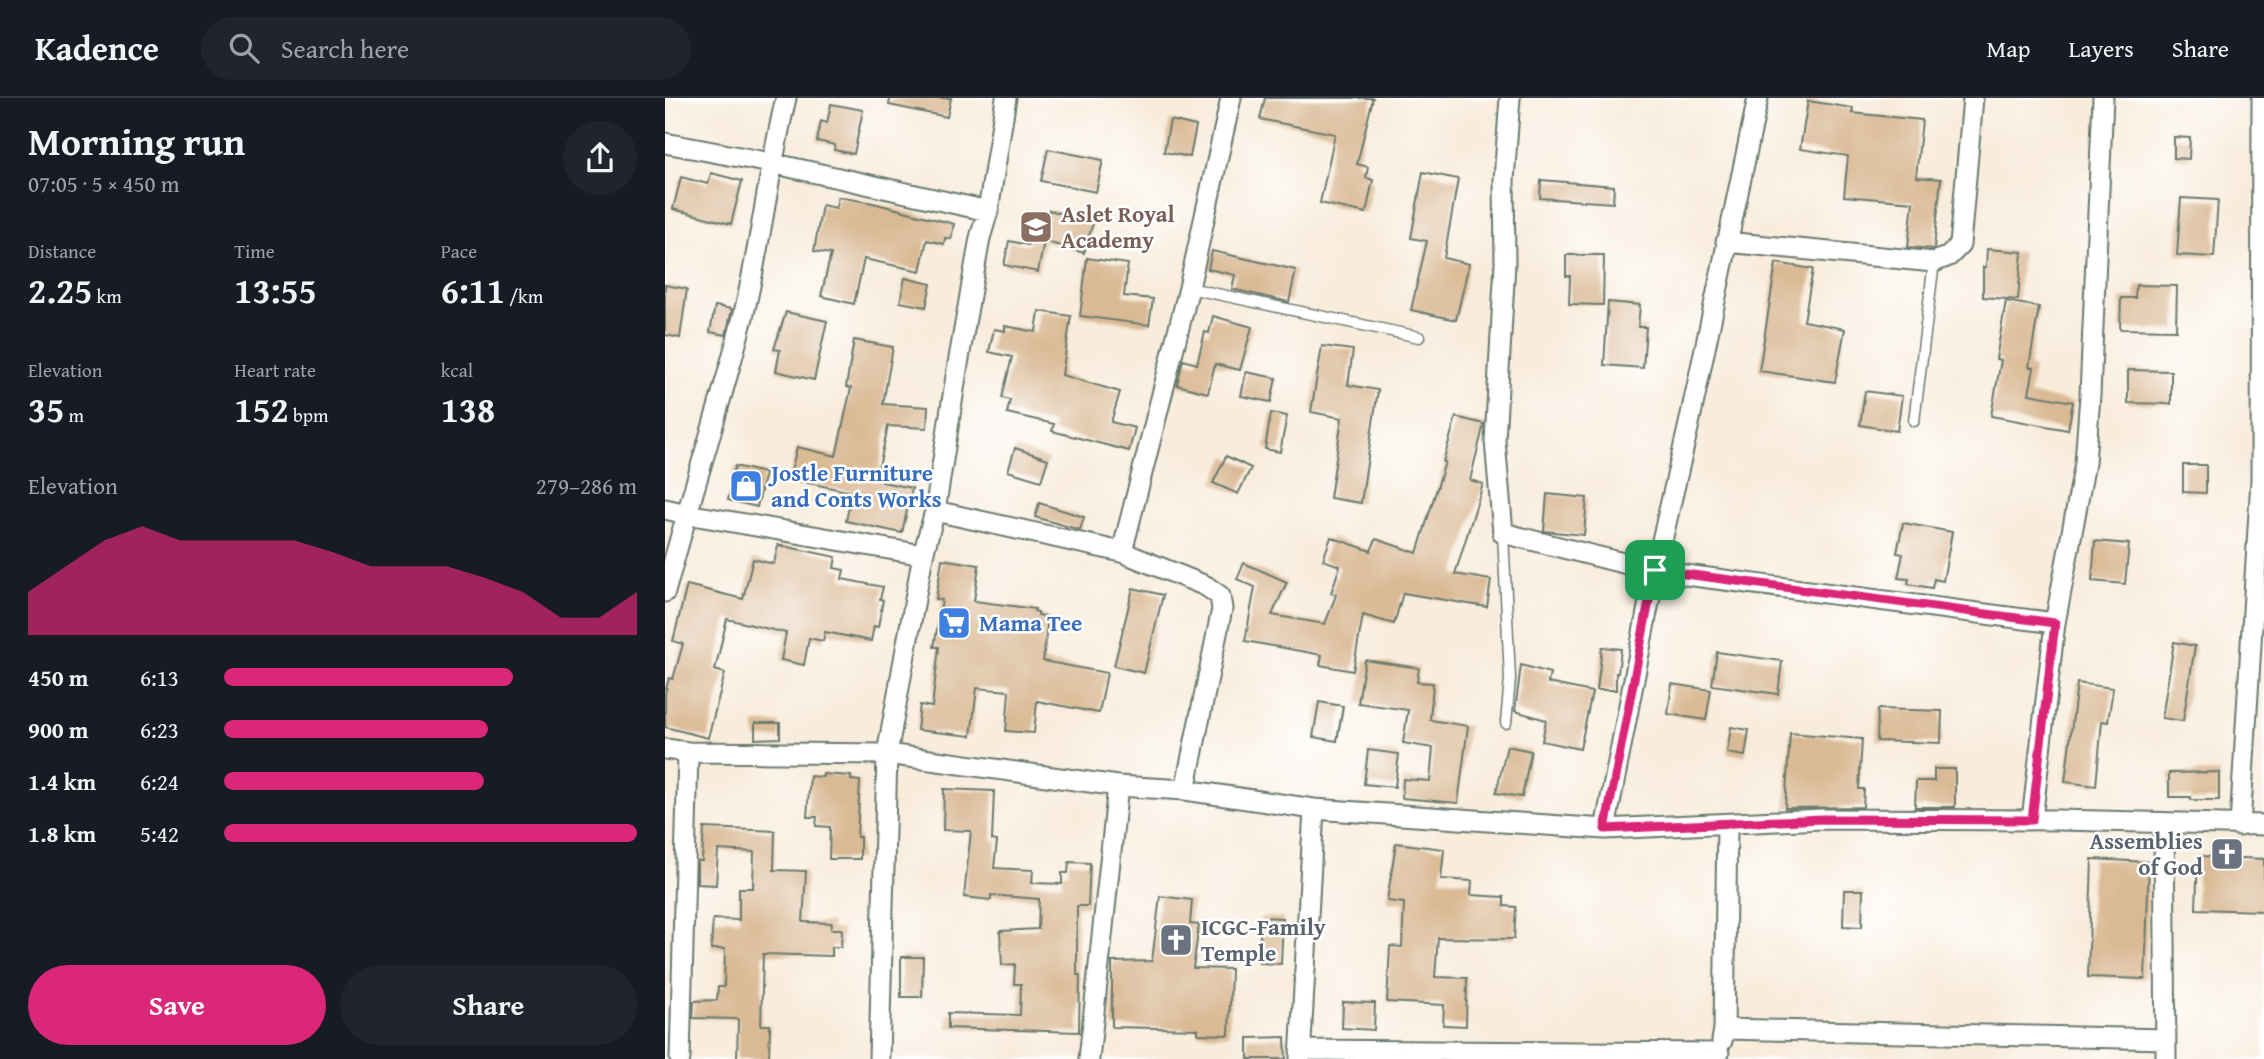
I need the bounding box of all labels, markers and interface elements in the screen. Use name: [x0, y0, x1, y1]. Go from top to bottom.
search box: [201, 17, 691, 80]
text: Kadence: [35, 24, 159, 72]
icon: search: [225, 29, 263, 67]
text: Search here: [281, 29, 409, 68]
text: Map: [1987, 31, 2030, 66]
text: Layers: [2068, 31, 2134, 66]
text: Share: [2172, 31, 2229, 66]
text: Morning run: [28, 113, 245, 169]
button: share: [563, 121, 637, 195]
text: 07:05 · 5 × 450 m: [28, 167, 180, 200]
place label: Aslet Royal Academy: [1061, 197, 1175, 256]
school or university icon: Aslet Royal Academy: [1017, 208, 1055, 246]
text: Distance: [28, 237, 96, 265]
text: Time: [234, 237, 275, 265]
text: Pace: [441, 237, 477, 265]
text: 2.25: [28, 265, 92, 316]
text: 13:55: [234, 265, 317, 316]
text: 6:11: [441, 265, 505, 316]
text: km: [92, 282, 122, 310]
text: /km: [505, 282, 543, 310]
text: Elevation: [28, 356, 102, 384]
text: Heart rate: [234, 356, 316, 384]
text: kcal: [441, 356, 473, 384]
text: 35: [28, 384, 64, 435]
text: 152: [234, 384, 289, 435]
text: 138: [441, 384, 495, 435]
text: m: [64, 401, 84, 429]
text: bpm: [289, 401, 329, 429]
place label: Jostle Furniture and Conts Works: [767, 456, 942, 515]
shop icon: Jostle Furniture and Conts Works: [727, 467, 765, 505]
text: Elevation: [28, 469, 118, 502]
text: 279–286 m: [536, 469, 637, 502]
pin: [1625, 540, 1685, 600]
icon: arrive: [1636, 551, 1674, 589]
supermarket icon: Mama Tee: [935, 604, 973, 642]
place label: Mama Tee: [979, 606, 1082, 639]
text: 450 m: [28, 661, 89, 694]
text: 6:13: [140, 661, 179, 694]
text: 900 m: [28, 713, 89, 746]
text: 6:23: [140, 713, 179, 746]
text: 1.4 km: [28, 765, 96, 798]
text: 6:24: [140, 765, 179, 798]
text: 1.8 km: [28, 817, 96, 850]
text: 5:42: [140, 817, 179, 850]
place label: Assemblies of God: [2090, 824, 2204, 883]
church icon: Assemblies of God: [2208, 835, 2246, 873]
place label: ICGC-Family Temple: [1201, 910, 1326, 969]
church icon: ICGC-Family Temple: [1157, 921, 1195, 959]
button: Save: [28, 965, 326, 1045]
button: Share: [340, 965, 637, 1045]

